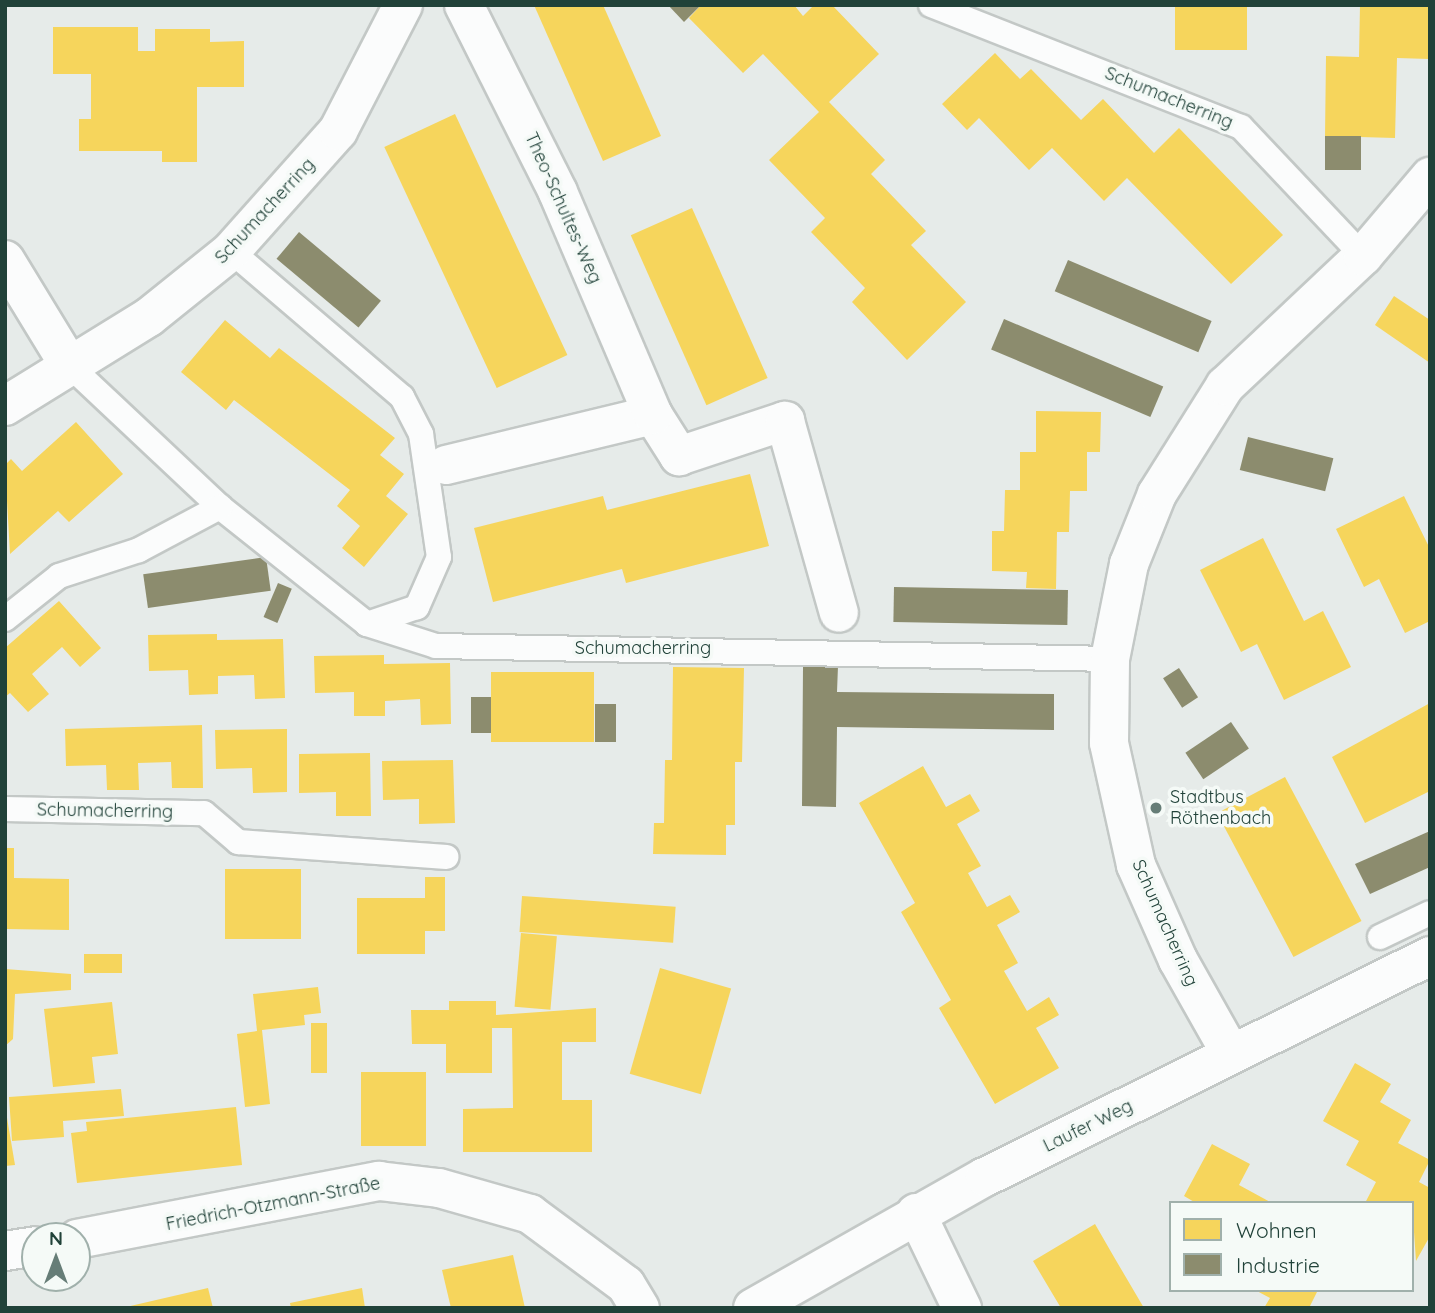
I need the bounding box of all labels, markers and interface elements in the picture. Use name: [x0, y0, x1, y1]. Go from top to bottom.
street label: Schumacherring: [1102, 62, 1236, 134]
street label: Theo-Schultes-Weg: [520, 129, 606, 287]
street label: Schumacherring: [211, 154, 319, 268]
street label: Schumacherring: [575, 637, 711, 659]
place label: Stadtbus Röthenbach: [1170, 787, 1271, 830]
street label: Schumacherring: [37, 799, 173, 823]
marker: Stadtbus Röthenbach: [1148, 800, 1164, 816]
street label: Schumacherring: [1127, 856, 1203, 990]
street label: Laufer Weg: [1040, 1095, 1136, 1157]
street label: Friedrich-Otzmann-Straße: [164, 1173, 382, 1235]
legend: [1169, 1201, 1414, 1292]
text: Wohnen: [1236, 1217, 1317, 1243]
north arrow: [21, 1222, 91, 1292]
text: N: [49, 1226, 63, 1250]
text: Industrie: [1236, 1252, 1320, 1278]

